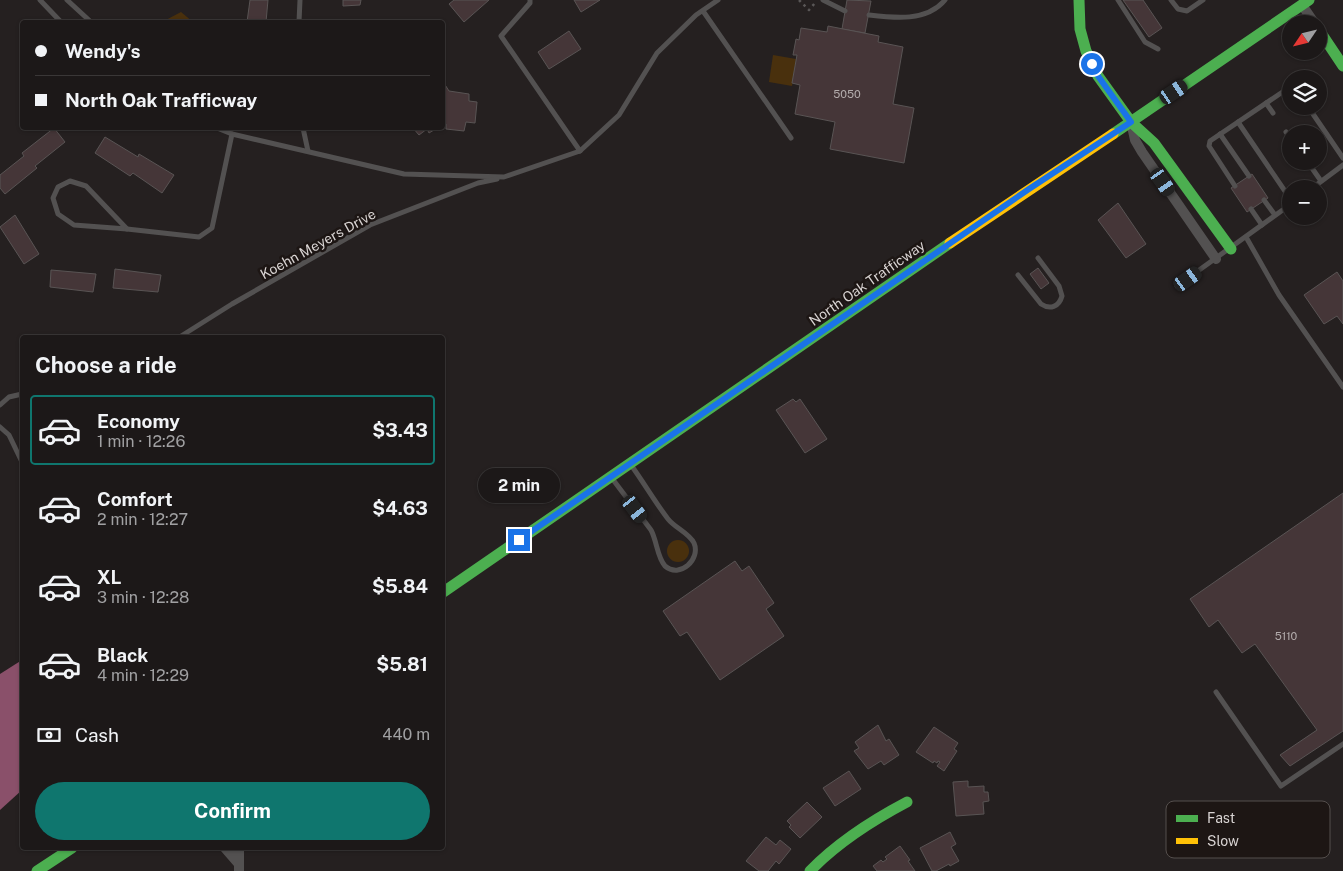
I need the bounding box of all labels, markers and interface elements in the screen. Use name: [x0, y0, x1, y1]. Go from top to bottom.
north arrow: [1282, 15, 1328, 60]
map controls: [1282, 15, 1327, 225]
text: Wendy's: [65, 40, 141, 62]
route start: [1081, 53, 1103, 75]
button: layers: [1282, 70, 1327, 115]
car: [1157, 77, 1190, 107]
house number: 5050: [833, 88, 861, 100]
text: North Oak Trafficway: [65, 89, 257, 111]
button: +: [1282, 125, 1327, 170]
car: [1148, 165, 1177, 199]
button: −: [1282, 180, 1327, 225]
street label: Koehn Meyers Drive: [258, 206, 378, 282]
street label: North Oak Trafficway: [806, 237, 928, 329]
car: [1171, 264, 1204, 294]
text: Choose a ride: [35, 352, 177, 378]
icon: car: [37, 408, 82, 453]
text: Economy: [97, 410, 180, 432]
text: $3.43: [372, 419, 428, 441]
text: 1 min · 12:26: [97, 432, 185, 451]
callout: 2 min: [478, 468, 560, 502]
text: 2 min: [498, 476, 540, 495]
icon: car: [37, 486, 82, 531]
text: Comfort: [97, 488, 173, 510]
car: [619, 493, 650, 525]
text: $4.63: [372, 497, 428, 519]
text: 2 min · 12:27: [97, 510, 188, 529]
route end: [508, 529, 530, 551]
icon: car: [37, 564, 82, 609]
text: XL: [97, 566, 122, 588]
text: $5.84: [372, 575, 428, 597]
text: 3 min · 12:28: [97, 588, 189, 607]
house number: 5110: [1275, 630, 1298, 642]
icon: car: [37, 642, 82, 687]
text: Black: [97, 644, 148, 666]
text: $5.81: [376, 653, 428, 675]
text: 4 min · 12:29: [97, 666, 189, 685]
icon: cash: [35, 721, 63, 749]
text: Cash: [75, 724, 119, 746]
text: 440 m: [382, 725, 430, 744]
button: Confirm: [35, 782, 430, 840]
legend: [1166, 801, 1330, 858]
text: Fast: [1207, 810, 1235, 826]
text: Slow: [1207, 833, 1239, 849]

